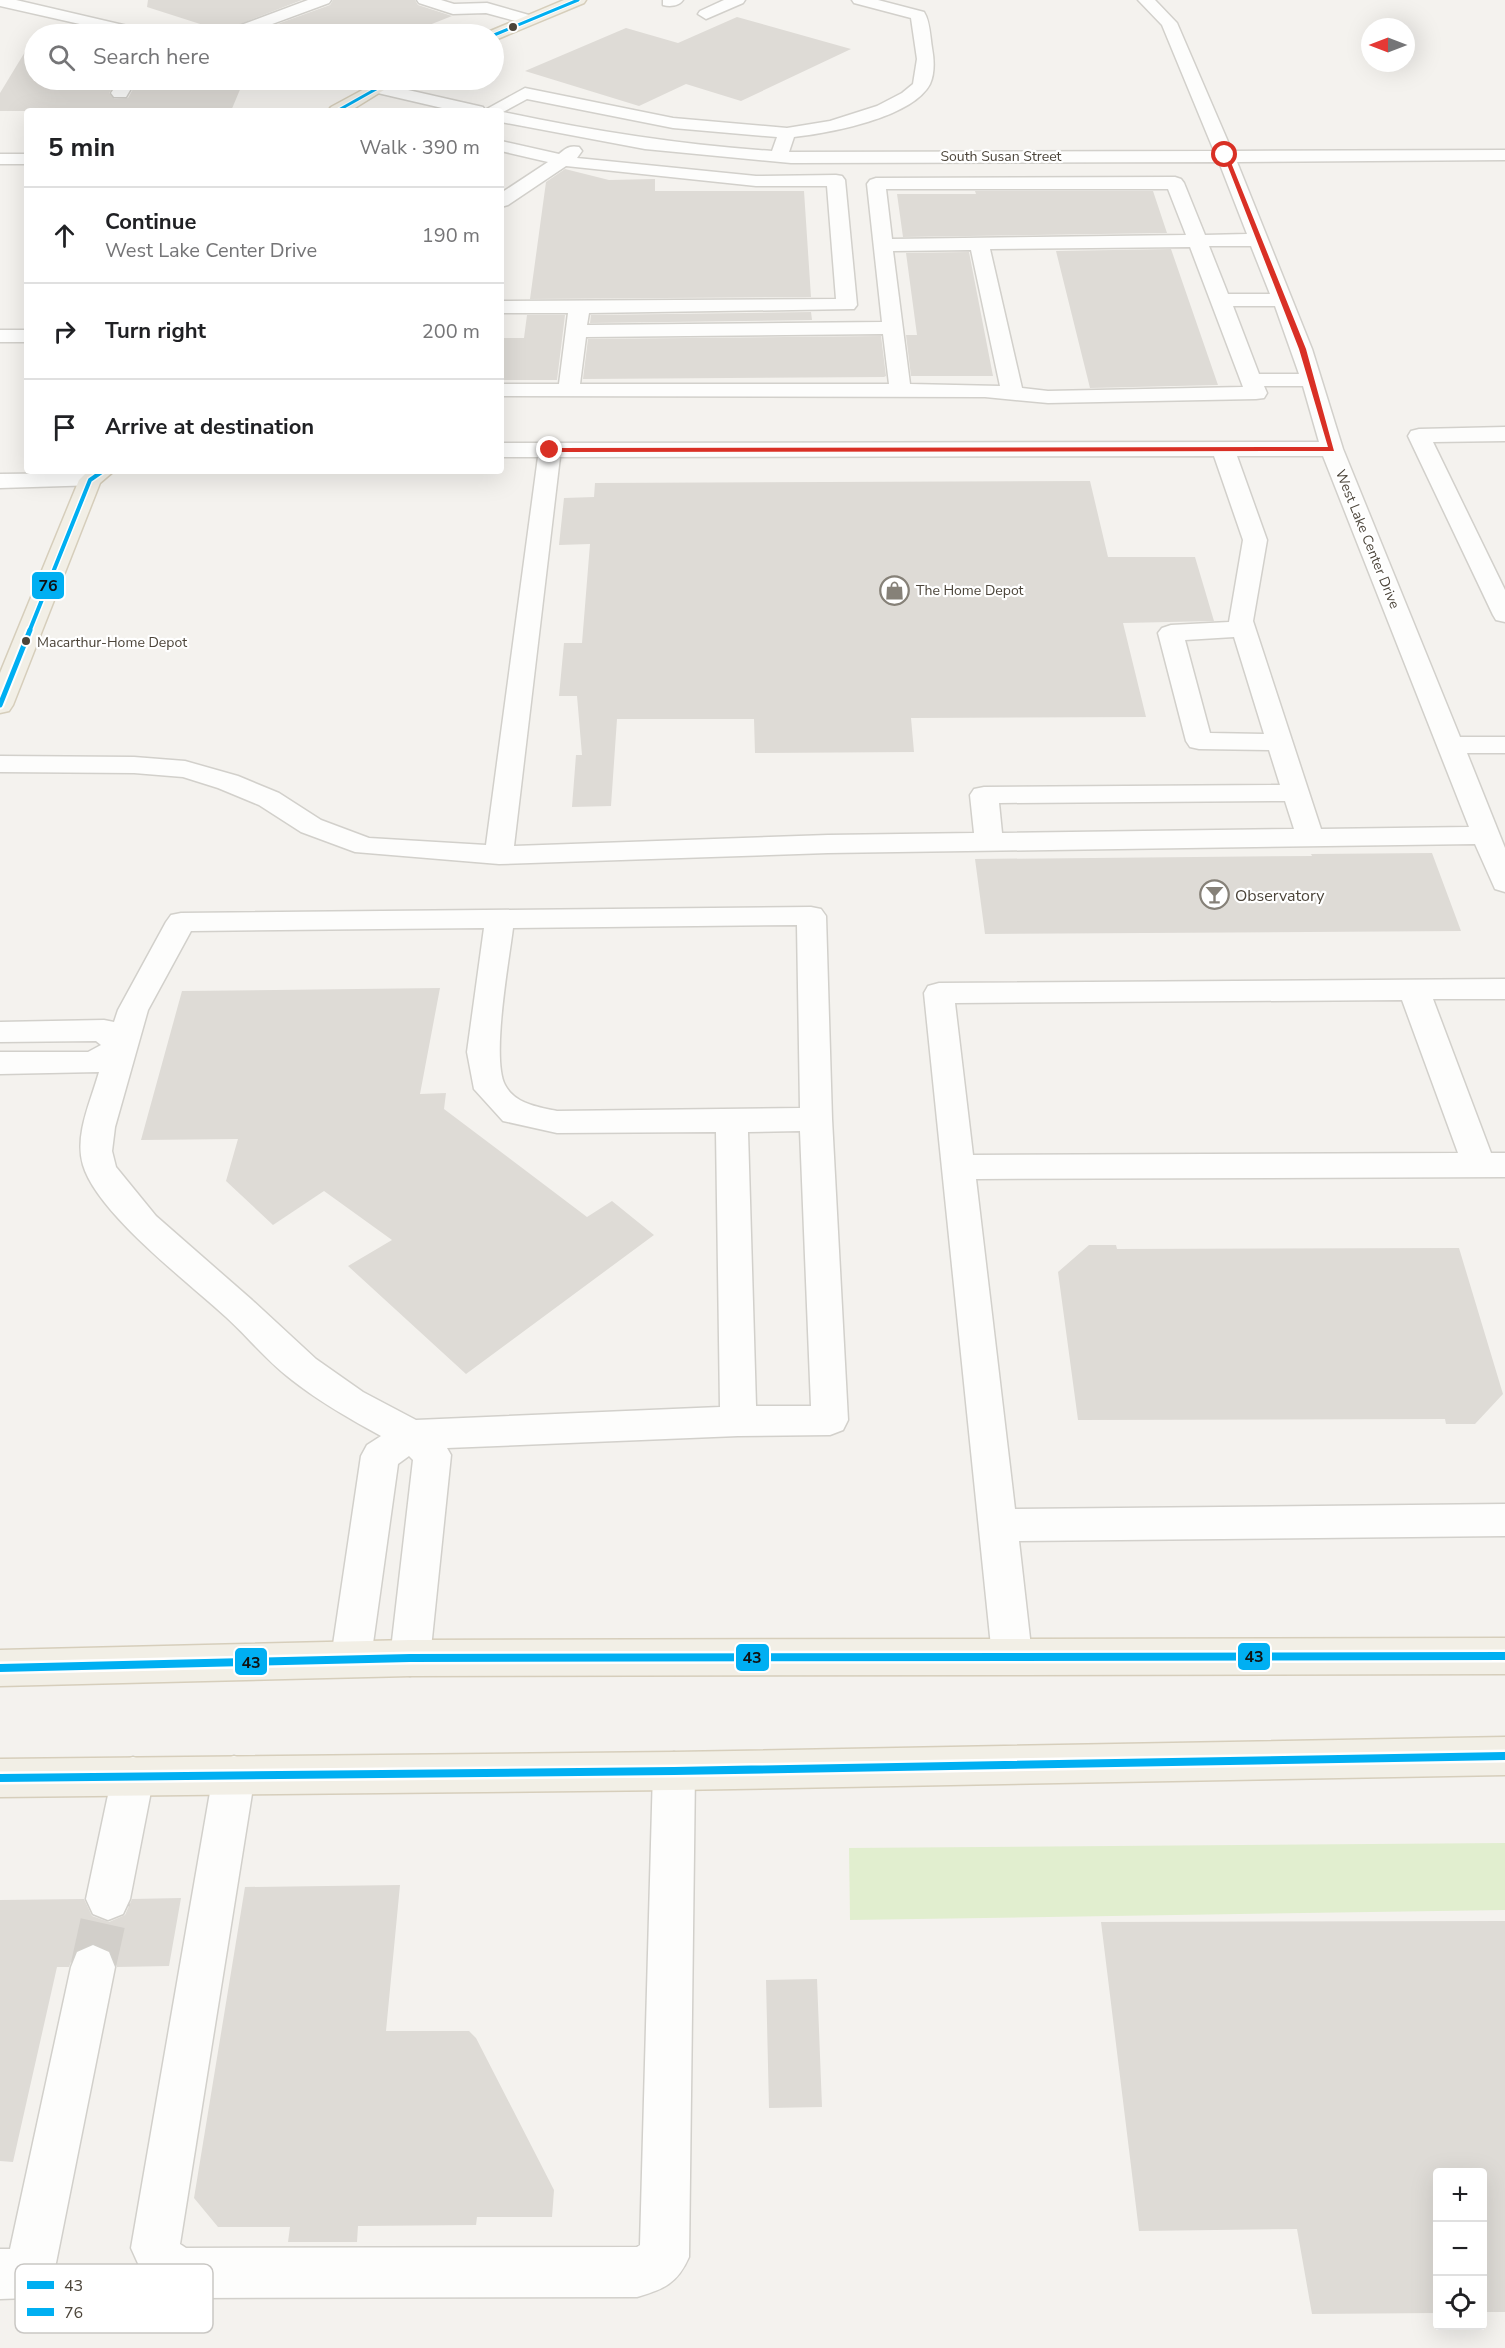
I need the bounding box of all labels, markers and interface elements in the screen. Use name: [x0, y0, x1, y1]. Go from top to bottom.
north arrow: [1361, 18, 1415, 72]
unlabelled marker: [507, 21, 519, 33]
search box: [24, 24, 504, 90]
icon: search: [45, 41, 78, 74]
text: Search here: [93, 42, 210, 72]
text: 5 min: [48, 130, 115, 165]
text: Walk · 390 m: [360, 134, 480, 161]
route start: [1211, 141, 1237, 167]
street label: South Susan Street: [940, 147, 1062, 166]
text: Continue: [105, 207, 196, 237]
icon: ahead: [48, 219, 81, 252]
text: 190 m: [422, 222, 480, 249]
text: West Lake Center Drive: [105, 237, 317, 264]
icon: right: [48, 315, 81, 348]
text: Turn right: [105, 316, 206, 346]
text: 200 m: [422, 318, 480, 345]
icon: arrive: [48, 411, 81, 444]
text: Arrive at destination: [105, 412, 314, 442]
route end: [536, 436, 562, 462]
street label: West Lake Center Drive: [1331, 467, 1404, 612]
line badge: 76: [31, 571, 65, 600]
shop icon: The Home Depot: [879, 574, 911, 606]
text: 76: [38, 575, 58, 597]
place label: The Home Depot: [916, 581, 1024, 600]
place label: Macarthur-Home Depot: [37, 633, 187, 652]
marker: Macarthur-Home Depot: [20, 635, 32, 647]
bar icon: Observatory: [1198, 879, 1230, 911]
place label: Observatory: [1235, 885, 1325, 907]
line badge: 43: [1237, 1642, 1271, 1671]
line badge: 43: [735, 1643, 770, 1672]
text: 43: [1244, 1646, 1264, 1668]
line badge: 43: [234, 1647, 268, 1676]
text: 43: [742, 1647, 762, 1669]
text: 43: [241, 1652, 261, 1674]
map controls: [1433, 2168, 1487, 2330]
button: +: [1433, 2168, 1487, 2222]
button: −: [1433, 2222, 1487, 2276]
legend: [15, 2264, 213, 2333]
text: 43: [64, 2275, 83, 2297]
button: locate: [1433, 2276, 1487, 2330]
text: 76: [64, 2302, 83, 2324]

